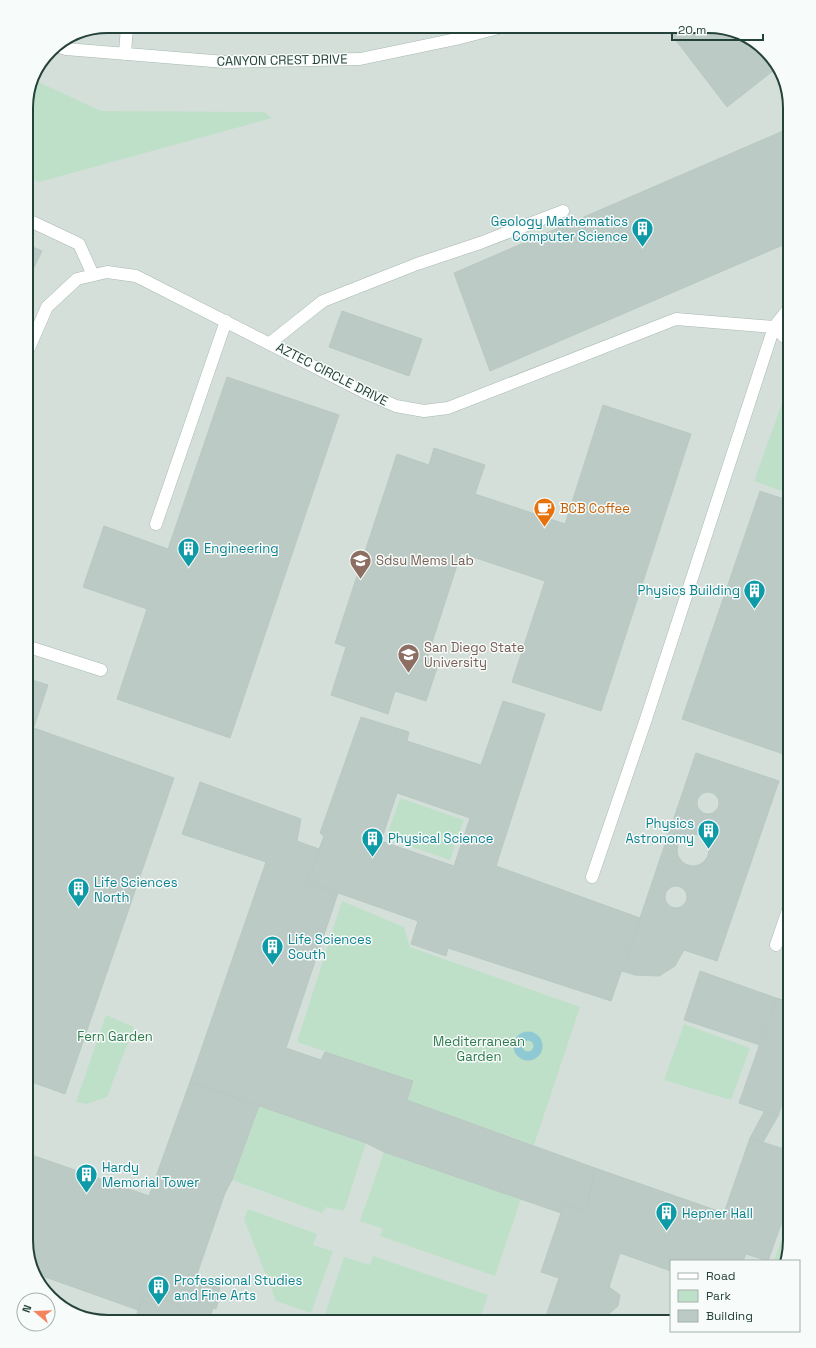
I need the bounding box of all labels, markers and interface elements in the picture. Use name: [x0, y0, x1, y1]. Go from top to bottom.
scale bar: [672, 16, 763, 42]
text: 20 m: [678, 22, 706, 38]
street label: CANYON CREST DRIVE: [216, 50, 348, 70]
place label: Geology Mathematics Computer Science: [491, 213, 628, 245]
building icon: Geology Mathematics Computer Science: [630, 215, 656, 248]
street label: AZTEC CIRCLE DRIVE: [273, 338, 391, 410]
cafe icon: BCB Coffee: [532, 495, 558, 528]
place label: BCB Coffee: [560, 500, 630, 517]
building icon: Engineering: [176, 535, 202, 568]
place label: Engineering: [204, 540, 279, 557]
school or university icon: Sdsu Mems Lab: [348, 547, 374, 580]
place label: Sdsu Mems Lab: [376, 552, 474, 569]
building icon: Physics Building: [742, 577, 768, 610]
place label: Physics Building: [638, 582, 740, 599]
place label: San Diego State University: [424, 639, 524, 671]
school or university icon: San Diego State University: [395, 641, 421, 674]
place label: Physics Astronomy: [625, 815, 694, 847]
building icon: Physics Astronomy: [696, 817, 722, 850]
building icon: Physical Science: [360, 825, 386, 858]
place label: Physical Science: [388, 830, 494, 847]
place label: Life Sciences North: [94, 874, 178, 906]
building icon: Life Sciences North: [65, 876, 91, 909]
place label: Life Sciences South: [288, 931, 372, 963]
building icon: Life Sciences South: [259, 933, 285, 966]
park label: Fern Garden: [77, 1028, 153, 1045]
park label: Mediterranean Garden: [433, 1033, 525, 1065]
place label: Hardy Memorial Tower: [102, 1159, 199, 1191]
building icon: Hardy Memorial Tower: [73, 1161, 99, 1194]
building icon: Hepner Hall: [653, 1200, 679, 1233]
place label: Hepner Hall: [682, 1205, 753, 1222]
legend: [670, 1260, 800, 1332]
text: Road: [706, 1268, 735, 1284]
place label: Professional Studies and Fine Arts: [174, 1272, 302, 1304]
building icon: Professional Studies and Fine Arts: [146, 1274, 172, 1307]
text: Park: [706, 1288, 731, 1304]
north arrow: [16, 1292, 56, 1332]
text: N: [19, 1303, 34, 1315]
text: Building: [706, 1308, 753, 1324]

